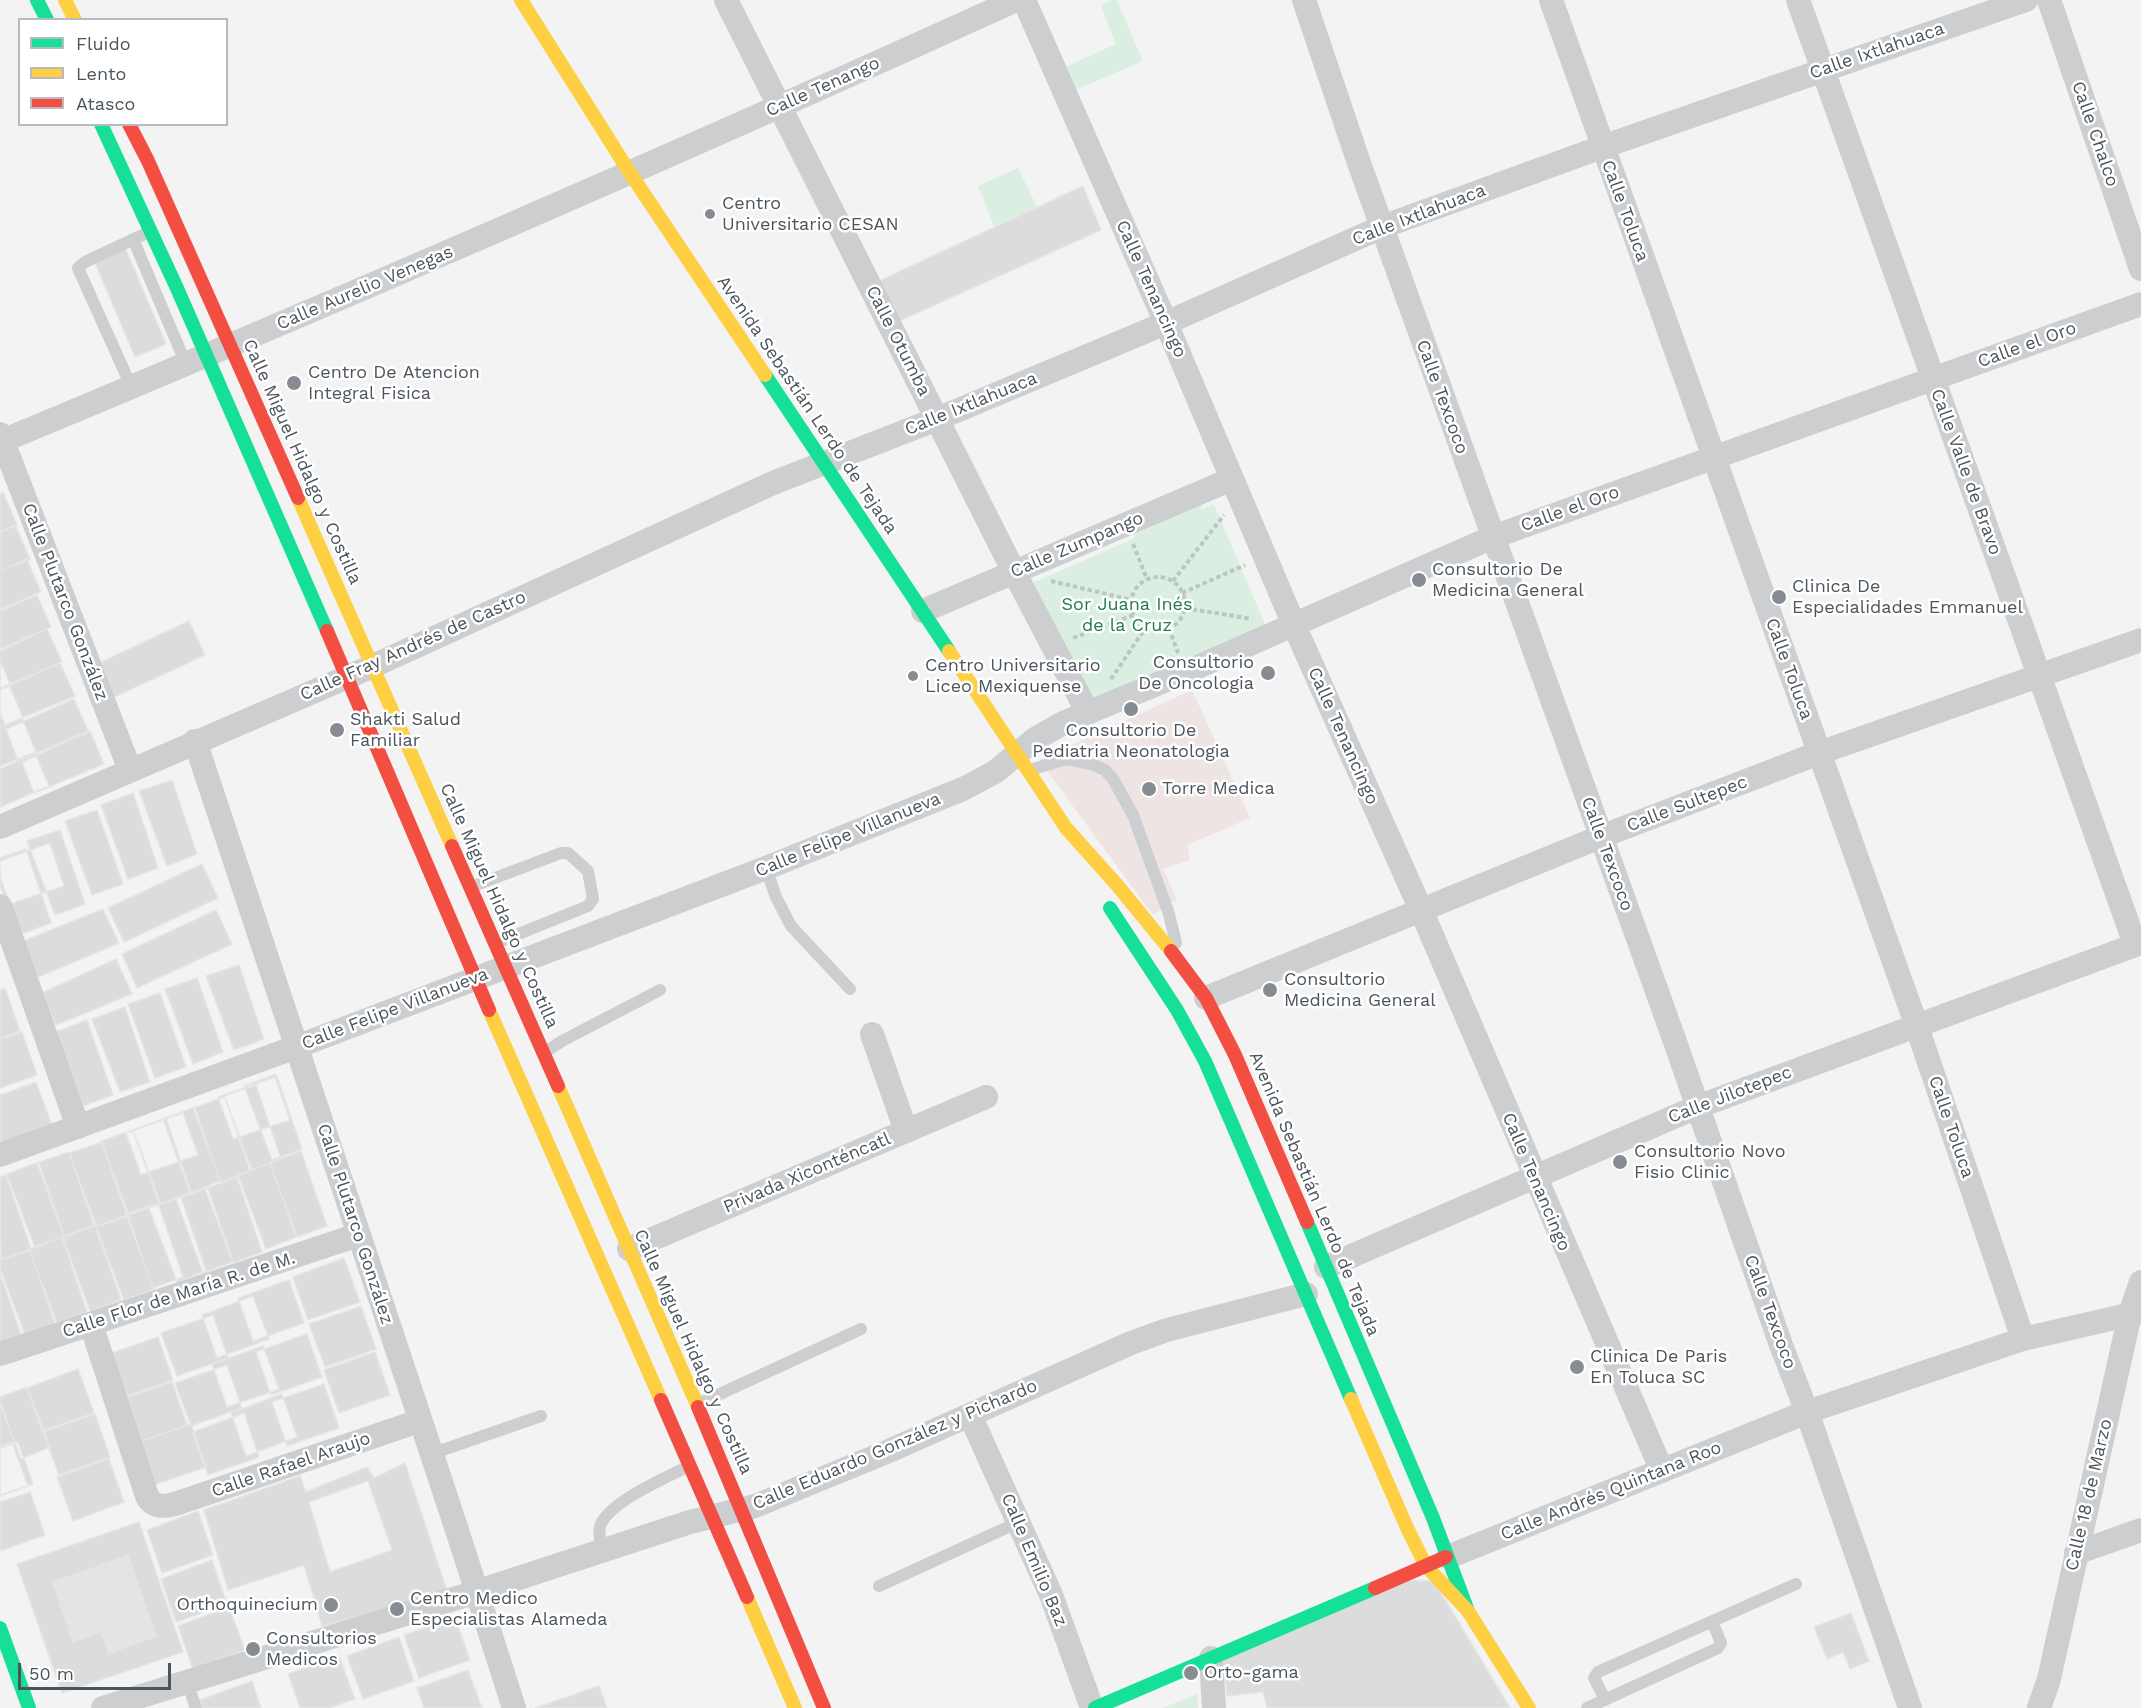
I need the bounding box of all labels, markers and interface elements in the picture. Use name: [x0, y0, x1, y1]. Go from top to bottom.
legend: [18, 18, 228, 126]
street label: Calle Ixtlahuaca: [1807, 18, 1947, 84]
text: Fluido: [76, 33, 130, 54]
street label: Calle Tenango: [763, 52, 883, 122]
text: Lento: [76, 63, 126, 84]
street label: Calle Chalco: [2067, 78, 2123, 190]
text: Atasco: [76, 93, 135, 114]
street label: Calle Toluca: [1597, 157, 1653, 265]
street label: Calle Ixtlahuaca: [1349, 180, 1489, 250]
place label: Centro Universitario CESAN: [722, 193, 899, 236]
marker: Centro Universitario CESAN: [703, 207, 717, 221]
street label: Calle Tenancingo: [1111, 217, 1191, 361]
street label: Calle Aurelio Venegas: [274, 241, 456, 335]
street label: Avenida Sebastián Lerdo de Tejada: [712, 272, 902, 538]
street label: Calle Otumba: [861, 282, 935, 400]
street label: Calle el Oro: [1975, 317, 2079, 373]
street label: Calle Miguel Hidalgo y Costilla: [238, 336, 366, 588]
street label: Calle Texcoco: [1411, 337, 1473, 457]
place label: Centro De Atencion Integral Fisica: [308, 362, 480, 404]
street label: Calle Ixtlahuaca: [902, 368, 1040, 440]
marker: Centro De Atencion Integral Fisica: [285, 374, 303, 392]
street label: Calle Valle de Bravo: [1926, 386, 2006, 558]
street label: Calle el Oro: [1518, 481, 1622, 537]
street label: Calle Plutarco González: [17, 500, 113, 704]
street label: Calle Zumpango: [1007, 507, 1147, 583]
place label: Consultorio De Medicina General: [1432, 559, 1584, 602]
marker: Consultorio De Medicina General: [1410, 571, 1428, 589]
place label: Clinica De Especialidades Emmanuel: [1792, 576, 2023, 618]
street label: Calle Fray Andrés de Castro: [297, 586, 529, 706]
marker: Clinica De Especialidades Emmanuel: [1770, 588, 1788, 606]
park label: Sor Juana Inés de la Cruz: [1062, 594, 1192, 636]
street label: Calle Toluca: [1761, 615, 1817, 723]
place label: Consultorio De Oncologia: [1138, 652, 1254, 694]
place label: Centro Universitario Liceo Mexiquense: [925, 655, 1101, 698]
marker: Consultorio De Oncologia: [1259, 664, 1277, 682]
street label: Calle Tenancingo: [1303, 664, 1383, 808]
marker: Centro Universitario Liceo Mexiquense: [906, 669, 920, 683]
marker: Consultorio De Pediatria Neonatologia: [1122, 700, 1140, 718]
place label: Shakti Salud Familiar: [350, 709, 461, 752]
place label: Consultorio De Pediatria Neonatologia: [1032, 720, 1230, 762]
marker: Shakti Salud Familiar: [328, 721, 346, 739]
street label: Calle Sultepec: [1624, 771, 1750, 837]
place label: Torre Medica: [1162, 778, 1275, 800]
street label: Calle Miguel Hidalgo y Costilla: [435, 780, 563, 1032]
marker: Torre Medica: [1140, 780, 1158, 798]
street label: Calle Felipe Villanueva: [752, 788, 944, 882]
street label: Calle Texcoco: [1576, 794, 1638, 914]
street label: Calle Felipe Villanueva: [299, 963, 491, 1055]
place label: Consultorio Medicina General: [1284, 969, 1436, 1012]
marker: Consultorio Medicina General: [1261, 981, 1279, 999]
street label: Avenida Sebastián Lerdo de Tejada: [1244, 1049, 1384, 1339]
street label: Calle Jilotepec: [1665, 1061, 1795, 1129]
street label: Calle Toluca: [1923, 1073, 1979, 1181]
street label: Calle Tenancingo: [1497, 1110, 1575, 1254]
street label: Calle Plutarco González: [312, 1121, 398, 1327]
street label: Privada Xiconténcatl: [720, 1128, 894, 1218]
place label: Consultorio Novo Fisio Clinic: [1634, 1141, 1785, 1184]
marker: Consultorio Novo Fisio Clinic: [1611, 1153, 1629, 1171]
street label: Calle Miguel Hidalgo y Costilla: [629, 1226, 757, 1478]
street label: Calle Flor de María R. de M.: [60, 1247, 298, 1343]
street label: Calle Texcoco: [1739, 1252, 1801, 1372]
place label: Clinica De Paris En Toluca SC: [1590, 1346, 1727, 1388]
marker: Clinica De Paris En Toluca SC: [1568, 1358, 1586, 1376]
street label: Calle Eduardo González y Pichardo: [749, 1375, 1041, 1515]
street label: Calle 18 de Marzo: [2061, 1417, 2117, 1573]
street label: Calle Rafael Araujo: [209, 1428, 373, 1502]
street label: Calle Andrés Quintana Roo: [1497, 1437, 1725, 1545]
street label: Calle Emilio Baz: [996, 1490, 1072, 1630]
place label: Centro Medico Especialistas Alameda: [410, 1588, 607, 1630]
place label: Orthoquinecium: [177, 1594, 318, 1616]
marker: Orthoquinecium: [322, 1596, 340, 1614]
marker: Centro Medico Especialistas Alameda: [388, 1600, 406, 1618]
place label: Consultorios Medicos: [266, 1628, 377, 1670]
marker: Consultorios Medicos: [244, 1640, 262, 1658]
scale bar: [21, 1651, 174, 1689]
place label: Orto-gama: [1204, 1662, 1299, 1684]
text: 50 m: [29, 1663, 74, 1684]
marker: Orto-gama: [1182, 1664, 1200, 1682]

